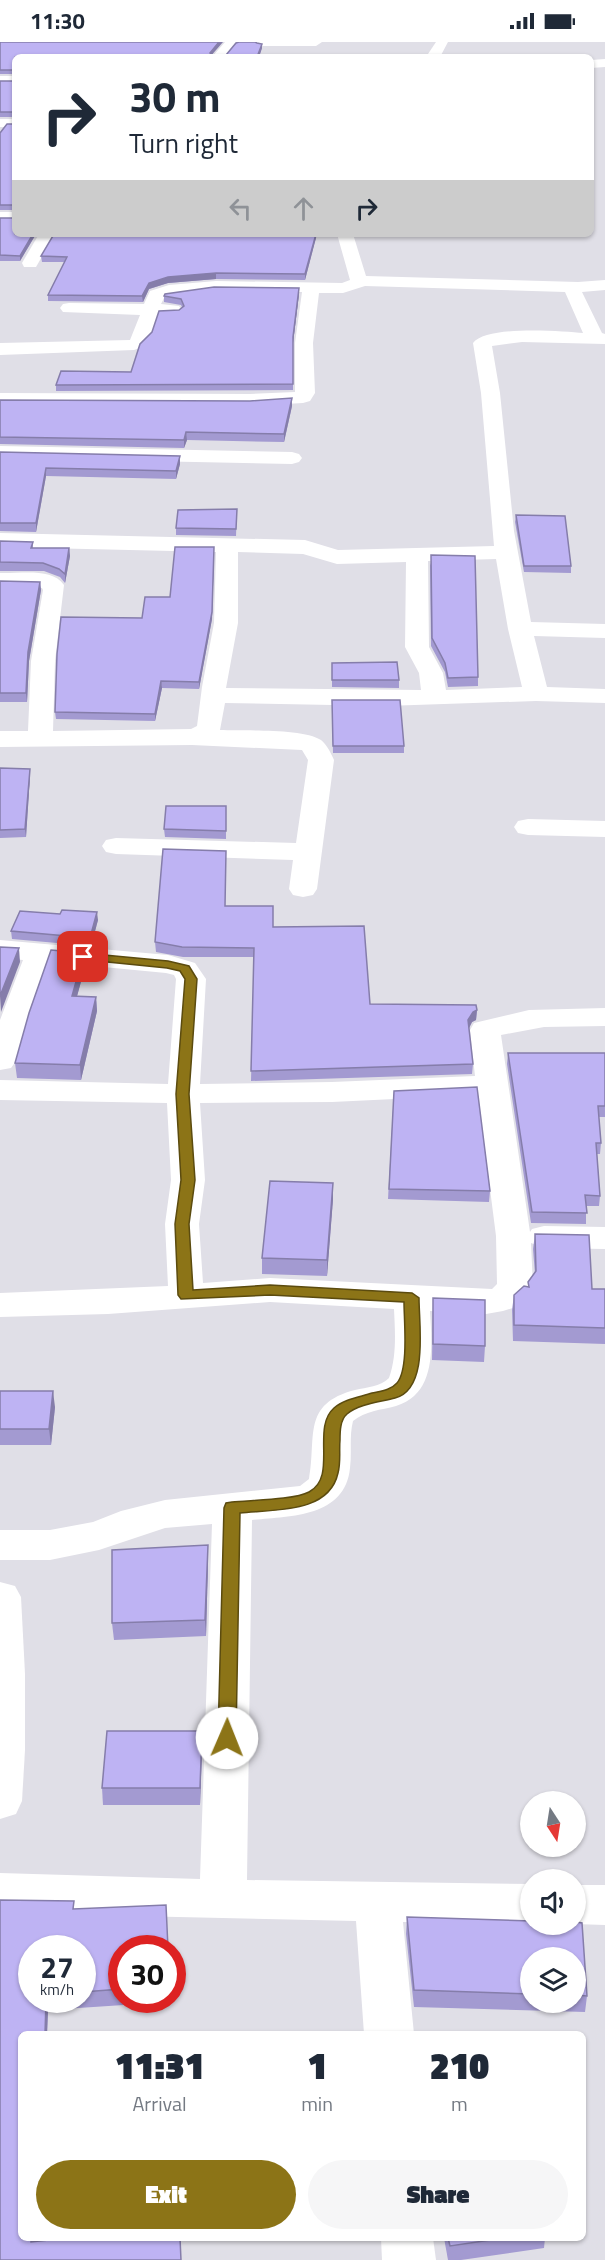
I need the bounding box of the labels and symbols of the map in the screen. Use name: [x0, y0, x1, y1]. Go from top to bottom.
pin: [57, 931, 108, 982]
position arrow: [195, 1706, 259, 1770]
north arrow: [520, 1791, 586, 1857]
speed limit sign: 30: [108, 1935, 186, 2013]

